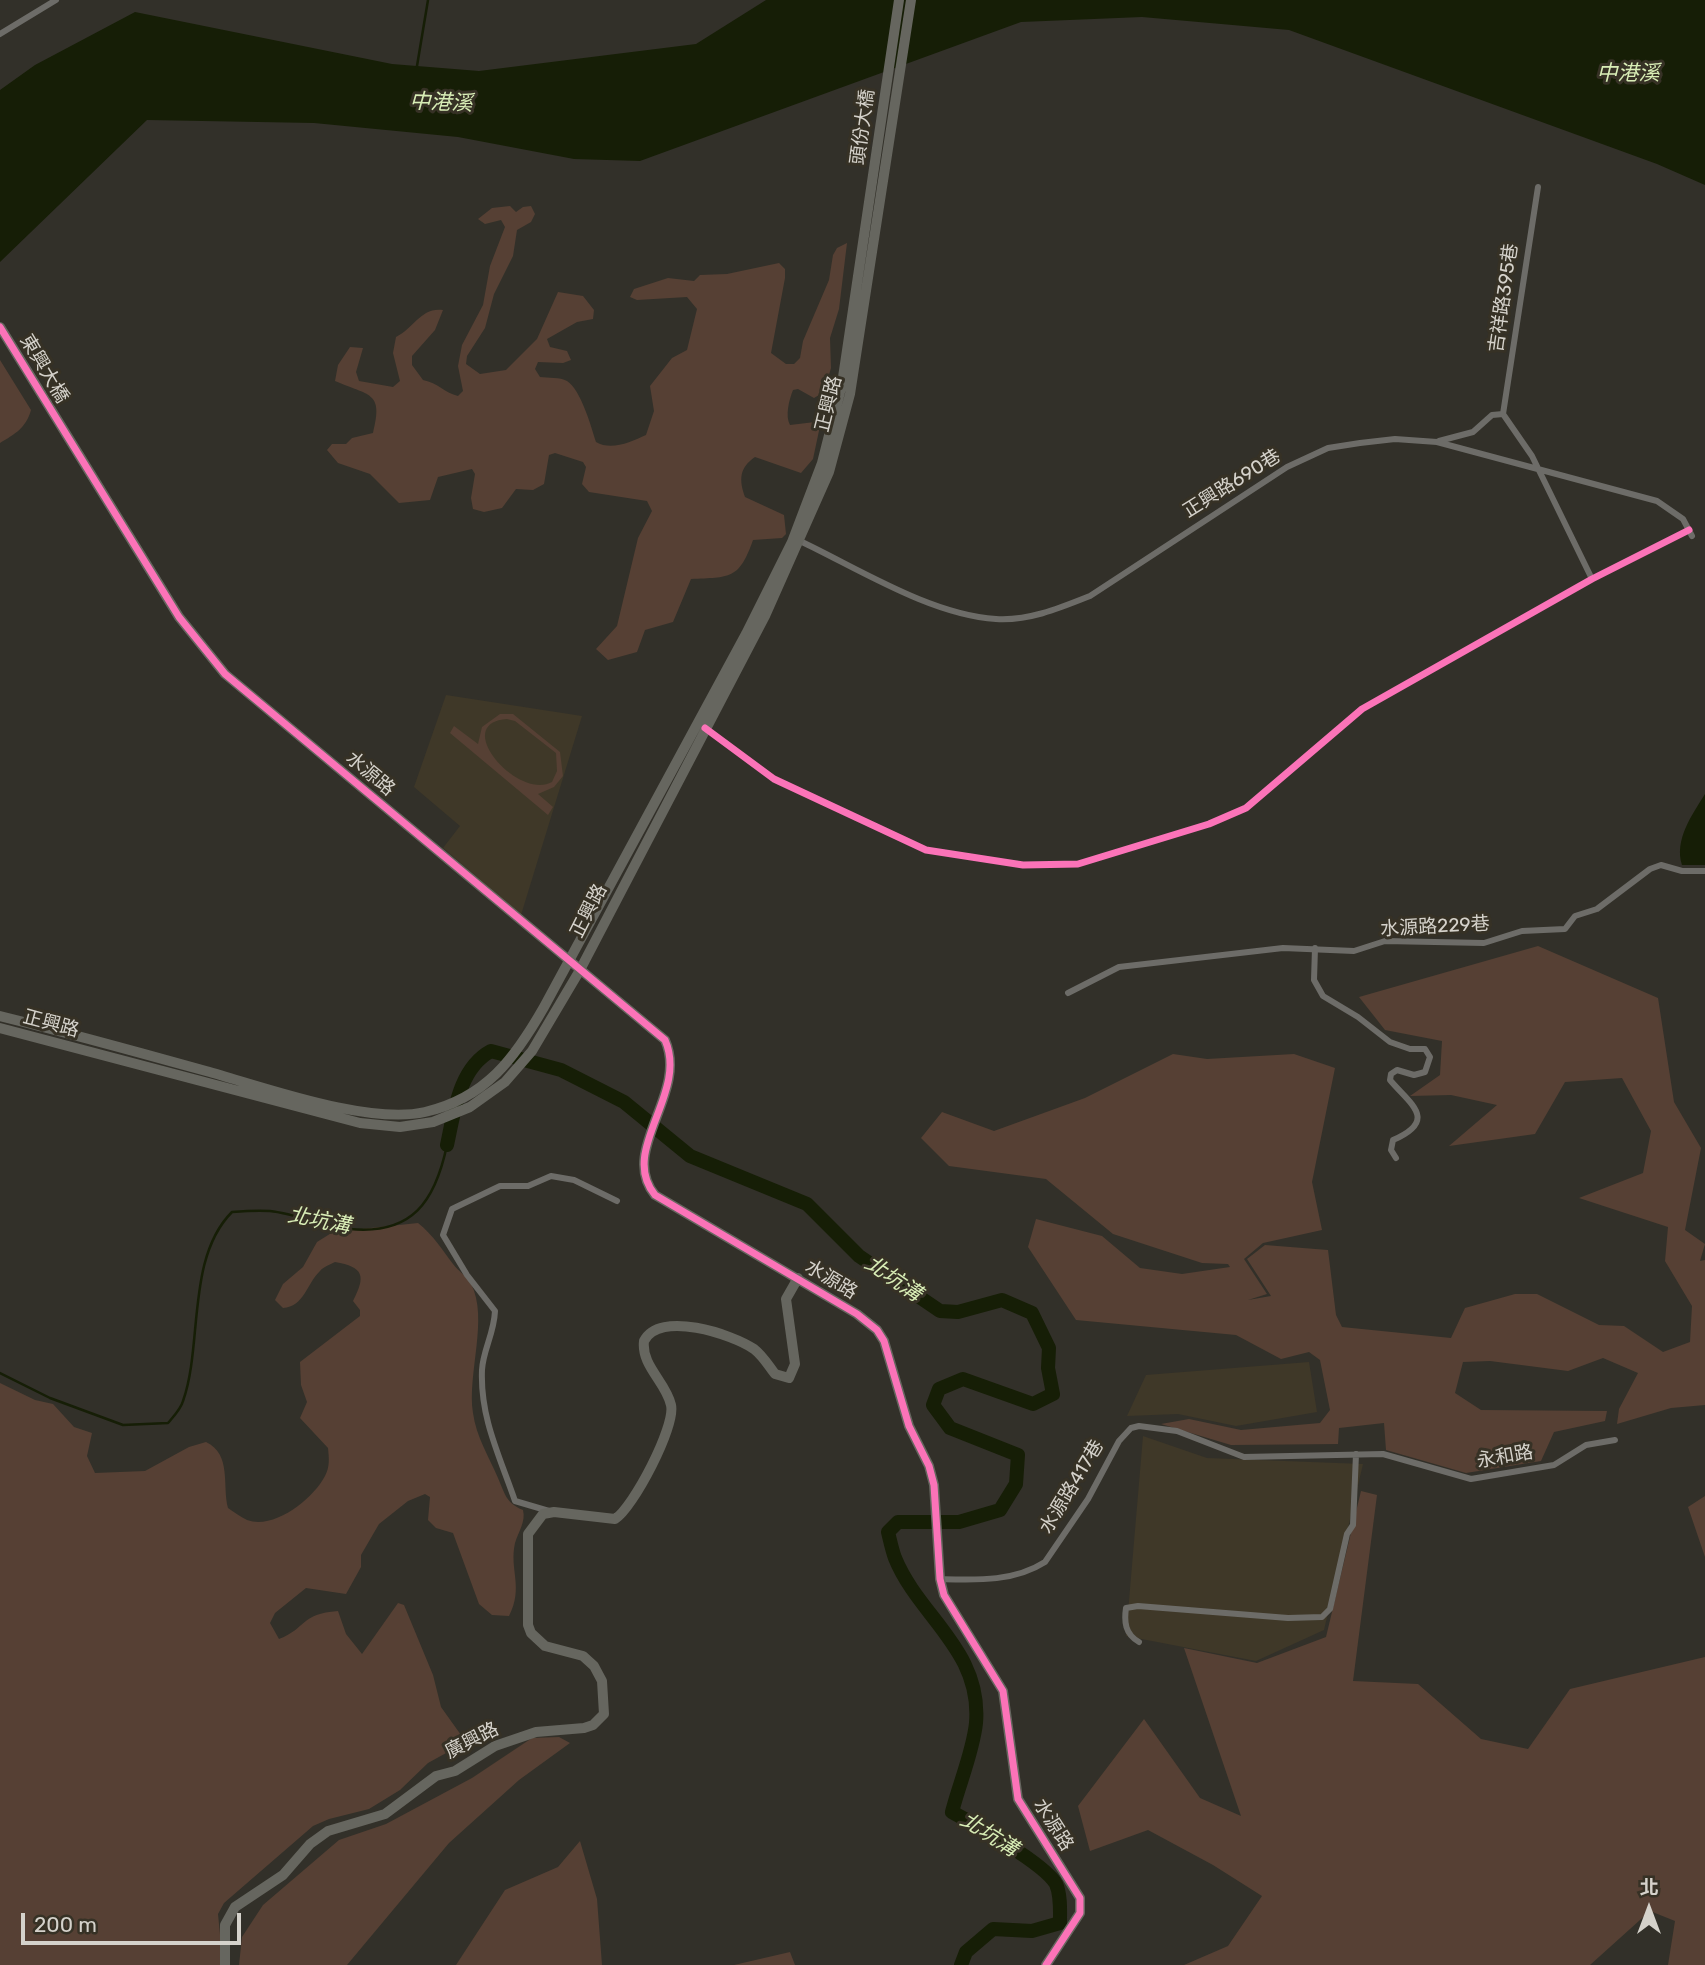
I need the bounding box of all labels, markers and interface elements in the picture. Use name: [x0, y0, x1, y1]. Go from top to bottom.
water label: 中港溪: [1597, 61, 1659, 87]
street label: 頭份大橋: [846, 88, 880, 166]
water label: 中港溪: [409, 89, 473, 117]
street label: 吉祥路395巷: [1485, 242, 1523, 354]
street label: 東興大橋: [15, 331, 73, 407]
street label: 正興路: [811, 374, 847, 434]
street label: 正興路690巷: [1179, 445, 1285, 523]
street label: 水源路: [341, 747, 399, 801]
street label: 正興路: [566, 880, 612, 942]
street label: 水源路229巷: [1380, 913, 1490, 941]
street label: 正興路: [21, 1006, 81, 1042]
water label: 北坑溝: [286, 1203, 352, 1239]
water label: 北坑溝: [860, 1251, 926, 1307]
street label: 水源路: [801, 1256, 861, 1304]
street label: 水源路417巷: [1035, 1436, 1109, 1538]
street label: 永和路: [1475, 1441, 1535, 1473]
street label: 廣興路: [441, 1718, 503, 1764]
street label: 水源路: [1028, 1795, 1078, 1855]
water label: 北坑溝: [956, 1808, 1022, 1862]
north arrow: [1614, 1874, 1684, 1944]
text: 北: [1639, 1876, 1659, 1899]
scale bar: [24, 1898, 245, 1942]
text: 200 m: [34, 1912, 97, 1937]

